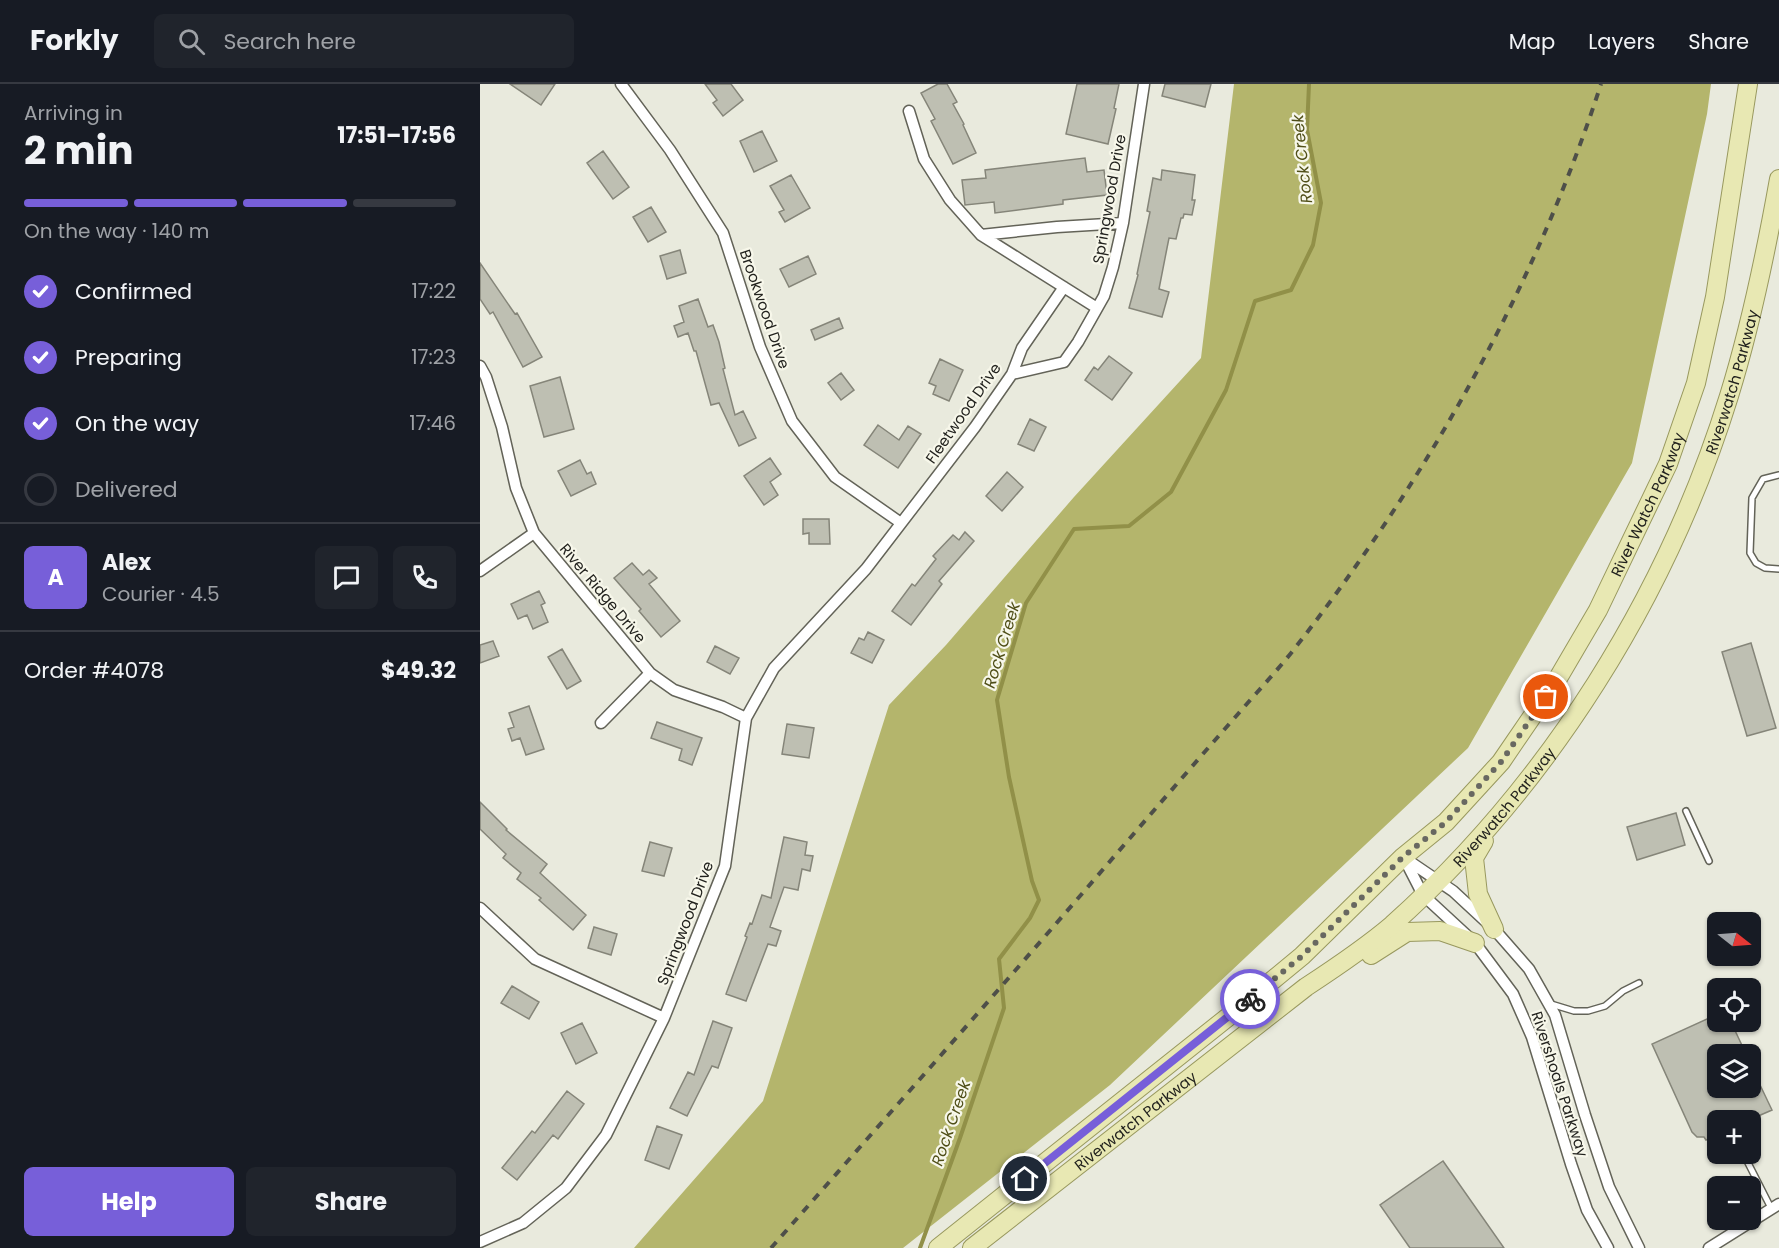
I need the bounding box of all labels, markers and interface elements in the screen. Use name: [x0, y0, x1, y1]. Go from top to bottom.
search box: [154, 14, 574, 68]
text: Forkly: [30, 21, 118, 60]
icon: search: [175, 25, 208, 58]
text: Search here: [223, 26, 356, 57]
text: Map: [1509, 27, 1555, 56]
text: Layers: [1588, 27, 1655, 56]
text: Share: [1688, 27, 1749, 56]
text: Arriving in: [24, 99, 123, 127]
water label: Rock Creek: [1286, 113, 1318, 205]
text: 17:51–17:56: [337, 120, 456, 151]
text: 2 min: [24, 123, 134, 178]
street label: Springwood Drive: [1087, 133, 1131, 265]
text: On the way · 140 m: [24, 217, 209, 245]
street label: Brookwood Drive: [735, 247, 795, 371]
icon: check: [24, 275, 57, 308]
text: Confirmed: [75, 276, 192, 307]
text: 17:22: [411, 277, 456, 305]
street label: Riverwatch Parkway: [1700, 307, 1763, 457]
icon: check: [24, 341, 57, 374]
text: Preparing: [75, 342, 182, 373]
text: 17:23: [411, 343, 456, 371]
street label: Fleetwood Drive: [920, 358, 1006, 468]
icon: check: [24, 407, 57, 440]
text: On the way: [75, 408, 199, 439]
text: 17:46: [409, 409, 456, 437]
street label: River Watch Parkway: [1605, 429, 1689, 580]
text: Delivered: [75, 474, 178, 505]
street label: River Ridge Drive: [555, 539, 651, 647]
button: chat: [315, 546, 378, 609]
button: phone: [393, 546, 456, 609]
text: Alex: [102, 547, 151, 578]
text: A: [47, 562, 64, 593]
text: Courier · 4.5: [102, 580, 220, 608]
water label: Rock Creek: [978, 598, 1026, 691]
text: Order #4078: [24, 655, 164, 686]
text: $49.32: [381, 655, 456, 686]
pin: [1520, 671, 1571, 722]
icon: bag: [1529, 680, 1562, 713]
street label: Riverwatch Parkway: [1448, 742, 1560, 871]
street label: Springwood Drive: [652, 858, 718, 988]
north arrow: [1707, 912, 1761, 966]
map controls: [1707, 912, 1761, 1230]
courier: [1220, 969, 1280, 1029]
button: locate: [1707, 978, 1761, 1032]
icon: bike: [1234, 983, 1267, 1016]
street label: Rivershoals Parkway: [1527, 1009, 1594, 1160]
button: layers: [1707, 1044, 1761, 1098]
street label: Riverwatch Parkway: [1070, 1066, 1201, 1175]
water label: Rock Creek: [926, 1076, 977, 1169]
button: +: [1707, 1110, 1761, 1164]
pin: [999, 1153, 1050, 1204]
icon: home: [1008, 1162, 1041, 1195]
button: Help: [24, 1167, 234, 1236]
button: Share: [246, 1167, 456, 1236]
button: −: [1707, 1176, 1761, 1230]

